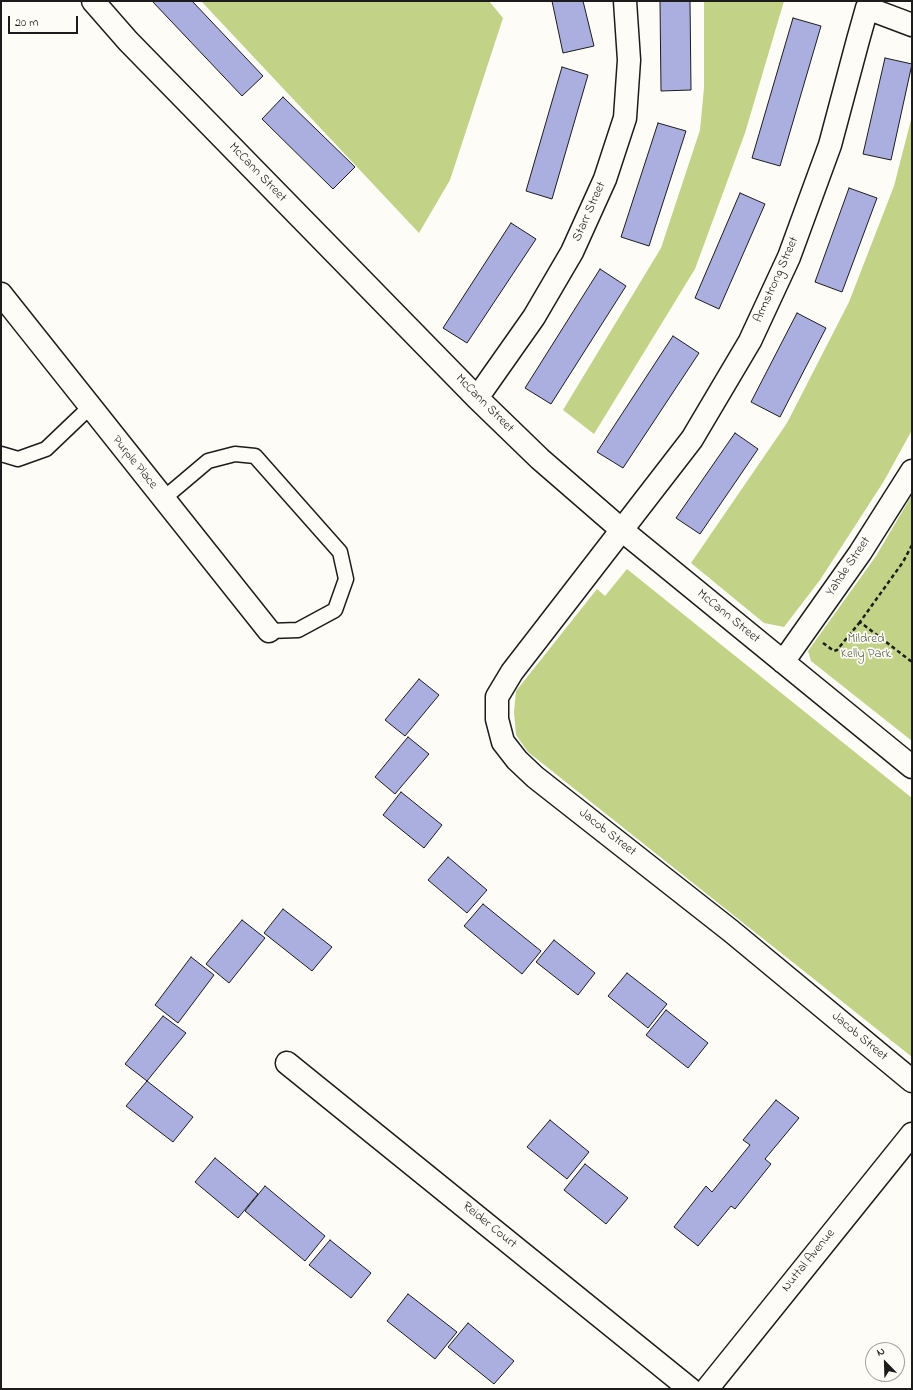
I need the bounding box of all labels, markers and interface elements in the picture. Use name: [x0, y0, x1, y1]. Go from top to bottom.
scale bar: [10, 8, 80, 34]
text: 20 m: [15, 14, 38, 32]
street label: McCann Street: [225, 140, 289, 206]
street label: Starr Street: [570, 180, 610, 244]
street label: Armstrong Street: [751, 235, 803, 325]
street label: McCann Street: [451, 371, 517, 437]
street label: Purple Place: [108, 433, 160, 493]
street label: Yahde Street: [823, 534, 875, 600]
street label: McCann Street: [693, 587, 763, 647]
park label: Mildred Kelly Park: [841, 632, 891, 663]
street label: Jacob Street: [575, 806, 639, 860]
street label: Jacob Street: [828, 1009, 890, 1065]
street label: Reider Court: [459, 1199, 519, 1253]
street label: Nuttal Avenue: [779, 1226, 839, 1296]
north arrow: [865, 1342, 905, 1382]
text: N: [874, 1343, 887, 1361]

